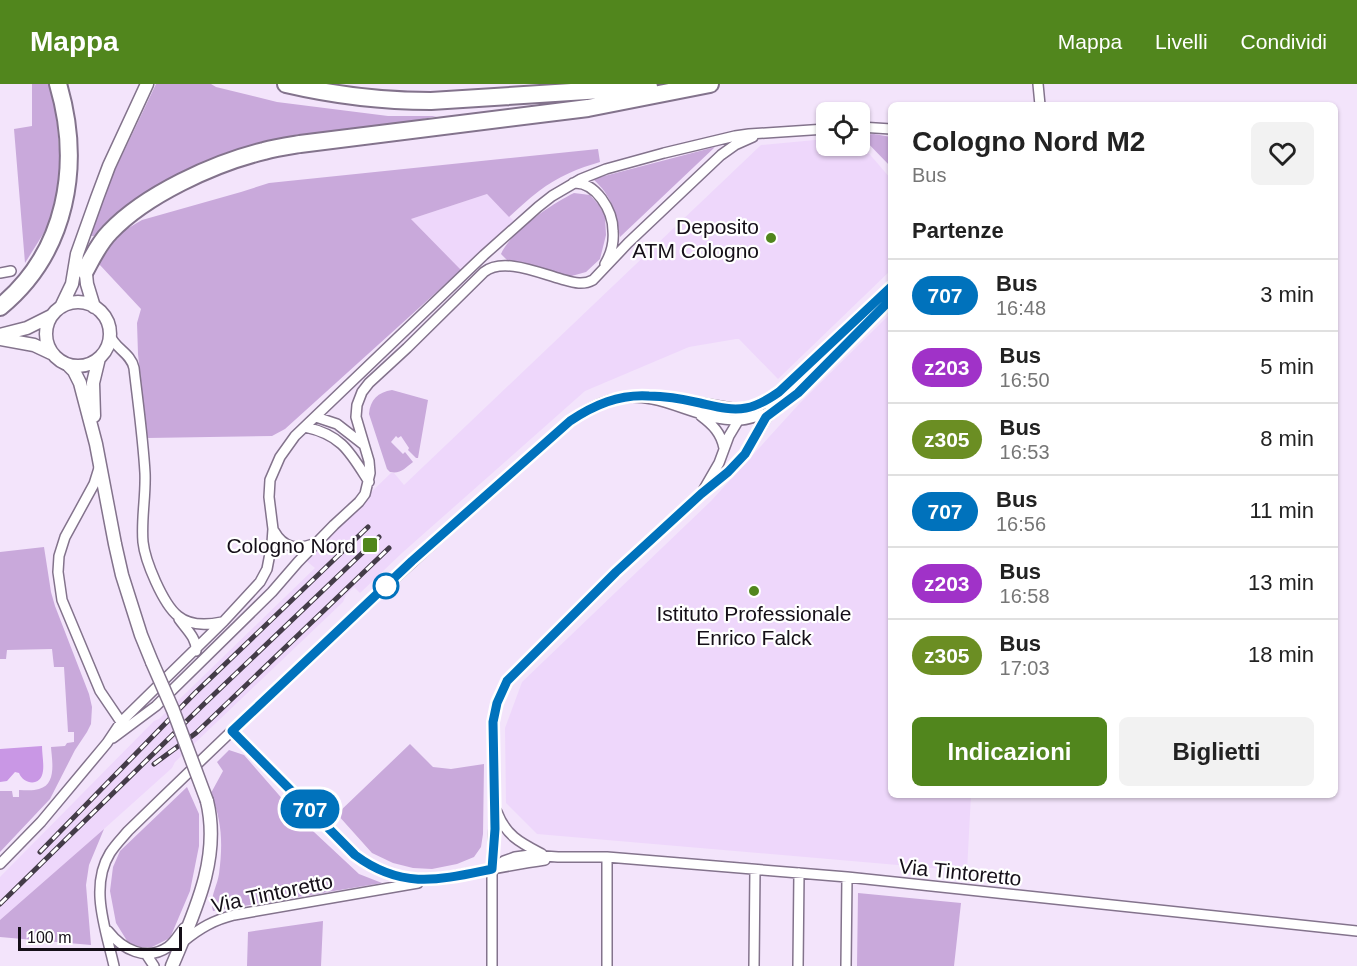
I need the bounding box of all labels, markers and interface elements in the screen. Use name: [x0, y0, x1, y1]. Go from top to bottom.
text: Mappa: [30, 26, 119, 57]
text: Mappa: [1058, 30, 1122, 53]
text: Livelli: [1155, 30, 1208, 53]
text: Condividi: [1241, 30, 1327, 53]
map controls: [816, 102, 870, 156]
button: locate: [816, 102, 870, 156]
button: heart: [1251, 122, 1314, 185]
text: Cologno Nord M2: [912, 126, 1145, 157]
text: Bus: [912, 164, 946, 186]
place label: Deposito ATM Cologno: [632, 215, 759, 262]
text: Partenze: [912, 218, 1004, 243]
marker: Deposito ATM Cologno: [764, 231, 778, 245]
text: Bus: [996, 271, 1038, 296]
text: 3 min: [1260, 282, 1314, 307]
text: 707: [927, 284, 963, 307]
text: 16:48: [996, 297, 1046, 319]
text: Bus: [1000, 343, 1041, 368]
text: 5 min: [1260, 354, 1314, 379]
text: z203: [924, 356, 970, 379]
text: 16:50: [1000, 369, 1050, 391]
text: Bus: [1000, 415, 1041, 440]
text: 8 min: [1260, 426, 1314, 451]
text: z305: [924, 428, 970, 451]
text: 16:53: [1000, 441, 1050, 463]
text: Bus: [996, 487, 1038, 512]
text: 11 min: [1250, 498, 1314, 523]
text: 707: [927, 500, 963, 523]
text: 16:56: [996, 513, 1046, 535]
place label: Cologno Nord: [226, 534, 356, 557]
marker: Cologno Nord: [361, 536, 379, 554]
text: Bus: [1000, 559, 1041, 584]
text: 13 min: [1248, 570, 1314, 595]
text: z203: [924, 572, 970, 595]
unlabelled marker: [373, 573, 399, 599]
marker: Istituto Professionale Enrico Falck: [747, 584, 761, 598]
text: 16:58: [1000, 585, 1050, 607]
place label: Istituto Professionale Enrico Falck: [657, 602, 851, 649]
text: Bus: [1000, 631, 1041, 656]
text: 18 min: [1248, 642, 1314, 667]
text: z305: [924, 644, 970, 667]
text: 17:03: [1000, 657, 1050, 679]
button: Indicazioni: [912, 717, 1107, 786]
button: Biglietti: [1119, 717, 1314, 786]
line badge: 707: [276, 790, 344, 828]
text: 707: [292, 798, 328, 821]
street label: Via Tintoretto: [897, 854, 1023, 890]
street label: Via Tintoretto: [209, 869, 335, 917]
scale bar: [18, 924, 182, 952]
text: 100 m: [27, 929, 71, 946]

